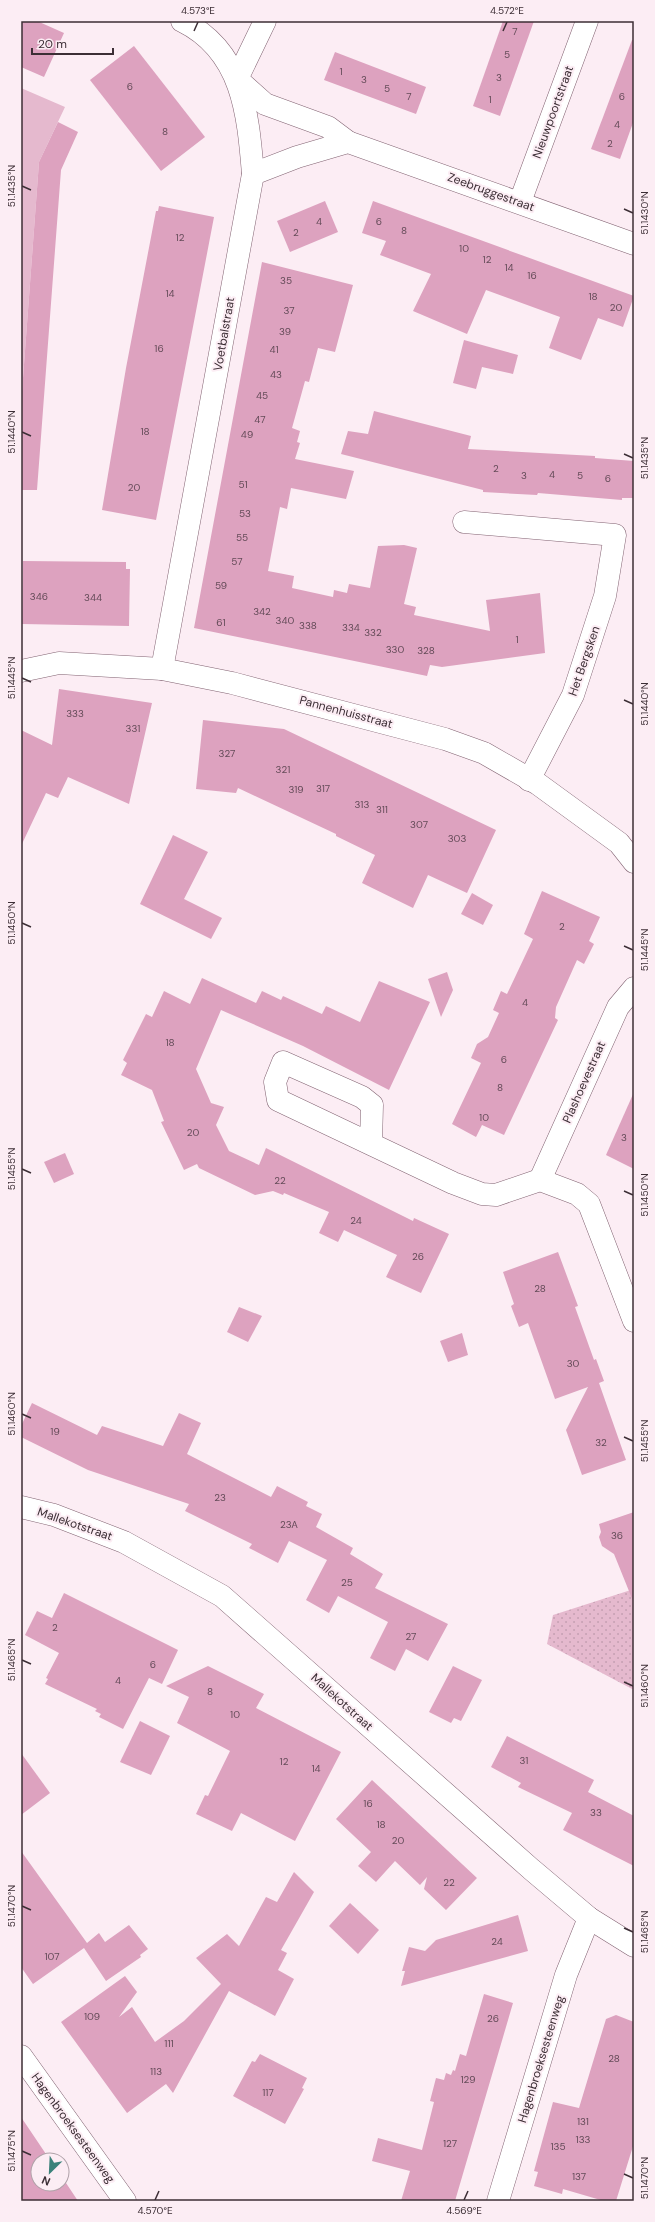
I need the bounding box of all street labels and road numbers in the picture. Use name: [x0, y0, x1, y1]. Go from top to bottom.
street label: Nieuwpoortstraat: [529, 63, 577, 161]
street label: Zeebruggestraat: [445, 169, 537, 215]
street label: Voetbalstraat: [210, 295, 238, 372]
street label: Het Bergsken: [565, 624, 603, 698]
street label: Pannenhuisstraat: [298, 692, 395, 732]
street label: Plashoevestraat: [559, 1038, 609, 1126]
street label: Mallekotstraat: [35, 1504, 115, 1544]
street label: Mallekotstraat: [307, 1670, 377, 1734]
street label: Hagenbroeksesteenweg: [514, 1993, 568, 2125]
street label: Hagenbroeksesteenweg: [28, 2070, 119, 2186]

